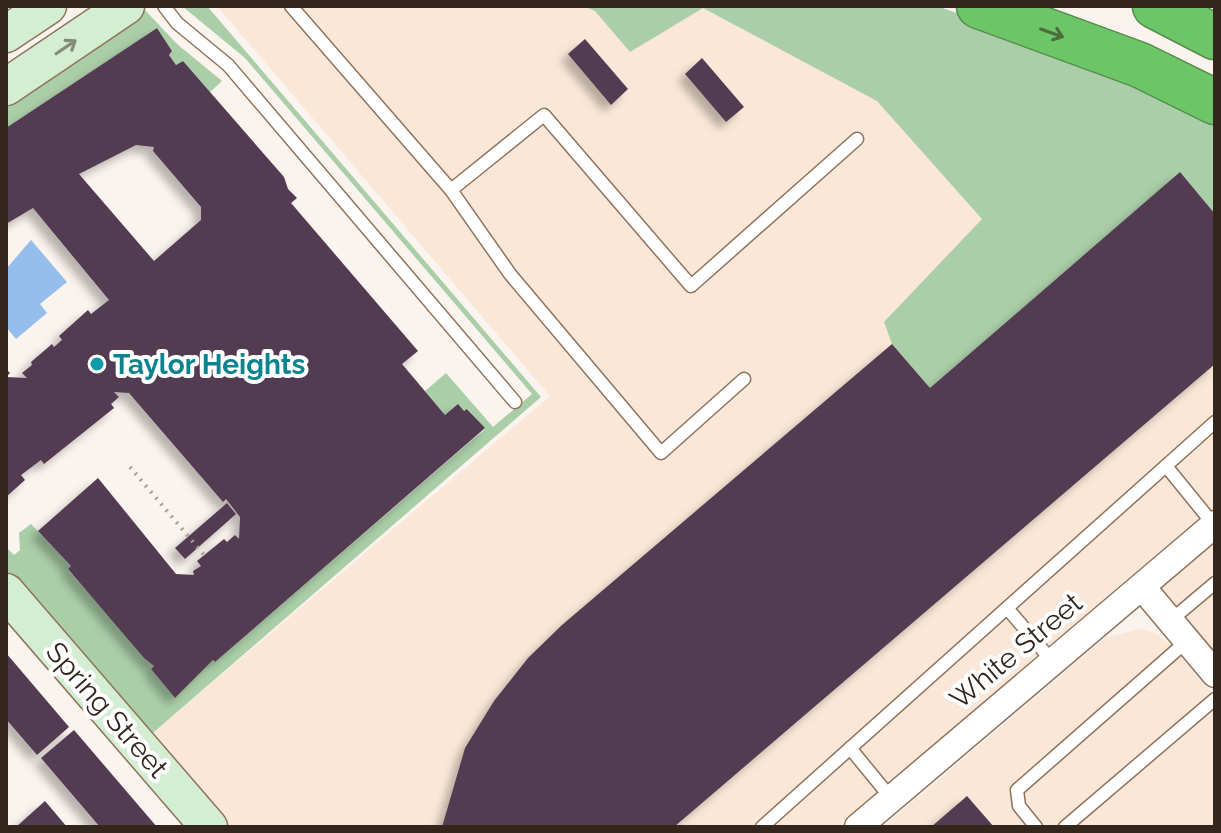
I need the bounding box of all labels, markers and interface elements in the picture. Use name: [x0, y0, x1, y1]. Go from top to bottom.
one-way arrow: [1039, 27, 1064, 41]
one-way arrow: [55, 39, 77, 55]
place label: Taylor Heights: [113, 348, 305, 381]
marker: Taylor Heights: [88, 355, 106, 373]
street label: White Street: [943, 586, 1089, 716]
street label: Spring Street: [39, 636, 175, 785]

